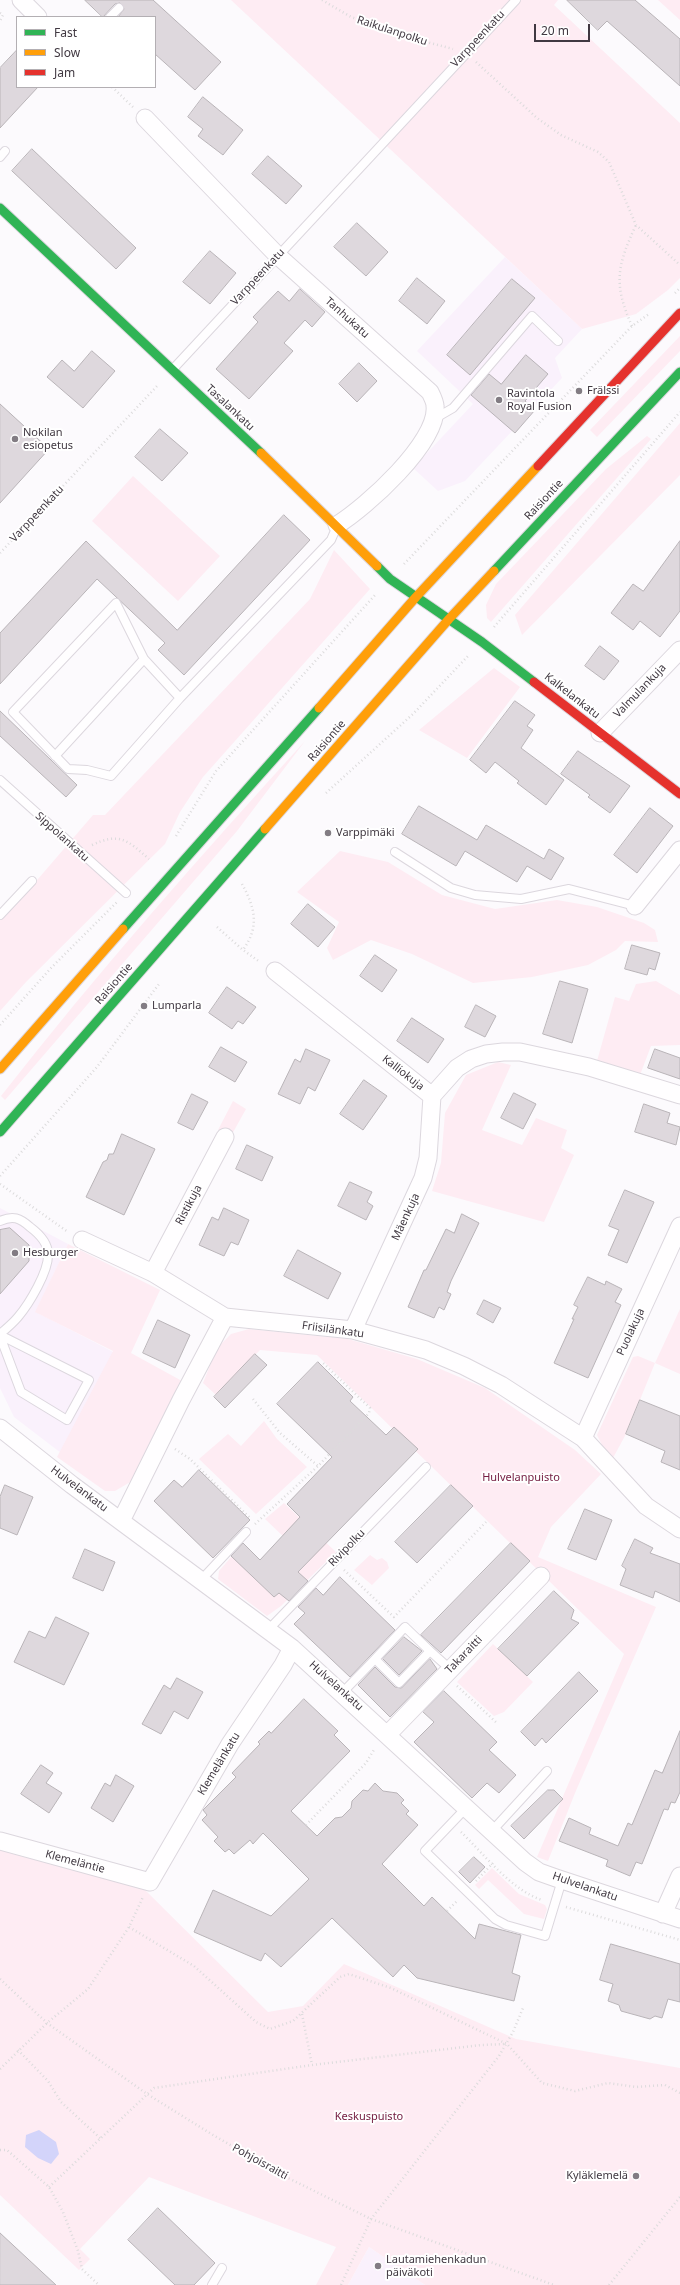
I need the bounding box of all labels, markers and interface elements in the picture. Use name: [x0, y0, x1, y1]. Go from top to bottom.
street label: Varppeenkatu: [448, 8, 508, 70]
street label: Raikulanpolku: [355, 13, 429, 49]
legend: [16, 16, 156, 88]
scale bar: [536, 16, 592, 42]
text: 20 m: [541, 22, 569, 39]
text: Fast: [54, 24, 77, 41]
text: Slow: [54, 44, 80, 61]
text: Jam: [54, 64, 75, 81]
street label: Varppeenkatu: [228, 246, 288, 308]
street label: Tanhukatu: [322, 295, 372, 341]
street label: Tasalankatu: [203, 382, 257, 434]
place label: Frälssi: [587, 384, 619, 398]
marker: Frälssi: [574, 386, 584, 396]
place label: Ravintola Royal Fusion: [507, 387, 572, 413]
marker: Ravintola Royal Fusion: [494, 395, 504, 405]
place label: Nokilan esiopetus: [23, 426, 73, 452]
marker: Nokilan esiopetus: [10, 434, 20, 444]
street label: Raisiontie: [522, 477, 566, 523]
street label: Varppeenkatu: [7, 483, 67, 545]
street label: Valmulankuja: [611, 661, 669, 721]
street label: Kalkelankatu: [542, 670, 602, 722]
street label: Raisiontie: [305, 718, 349, 764]
street label: Sippolankatu: [32, 809, 92, 865]
place label: Varppimäki: [336, 826, 395, 840]
marker: Varppimäki: [323, 828, 333, 838]
street label: Raisiontie: [92, 961, 136, 1007]
place label: Lumparla: [152, 999, 201, 1013]
marker: Lumparla: [139, 1001, 149, 1011]
street label: Kalliokuja: [379, 1052, 427, 1094]
street label: Ristikuja: [173, 1183, 205, 1227]
street label: Mäenkuja: [389, 1191, 423, 1243]
place label: Hesburger: [23, 1246, 78, 1260]
marker: Hesburger: [10, 1248, 20, 1258]
street label: Puolakuja: [614, 1306, 648, 1358]
street label: Friisilänkatu: [301, 1319, 365, 1341]
street label: Hulvelankatu: [48, 1463, 110, 1515]
park label: Hulvelanpuisto: [482, 1471, 560, 1485]
street label: Rivipolku: [326, 1526, 368, 1570]
street label: Takaraitti: [443, 1633, 485, 1677]
street label: Hulvelankatu: [306, 1658, 366, 1714]
street label: Klemelänkatu: [195, 1730, 243, 1798]
street label: Klemeläntie: [44, 1848, 106, 1876]
street label: Hulvelankatu: [551, 1870, 619, 1904]
park label: Keskuspuisto: [335, 2110, 403, 2124]
street label: Pohjoisraitti: [230, 2141, 290, 2183]
place label: Kyläklemelä: [566, 2169, 628, 2183]
marker: Kyläklemelä: [631, 2171, 641, 2181]
place label: Lautamiehenkadun päiväkoti: [386, 2253, 486, 2279]
marker: Lautamiehenkadun päiväkoti: [373, 2261, 383, 2271]

